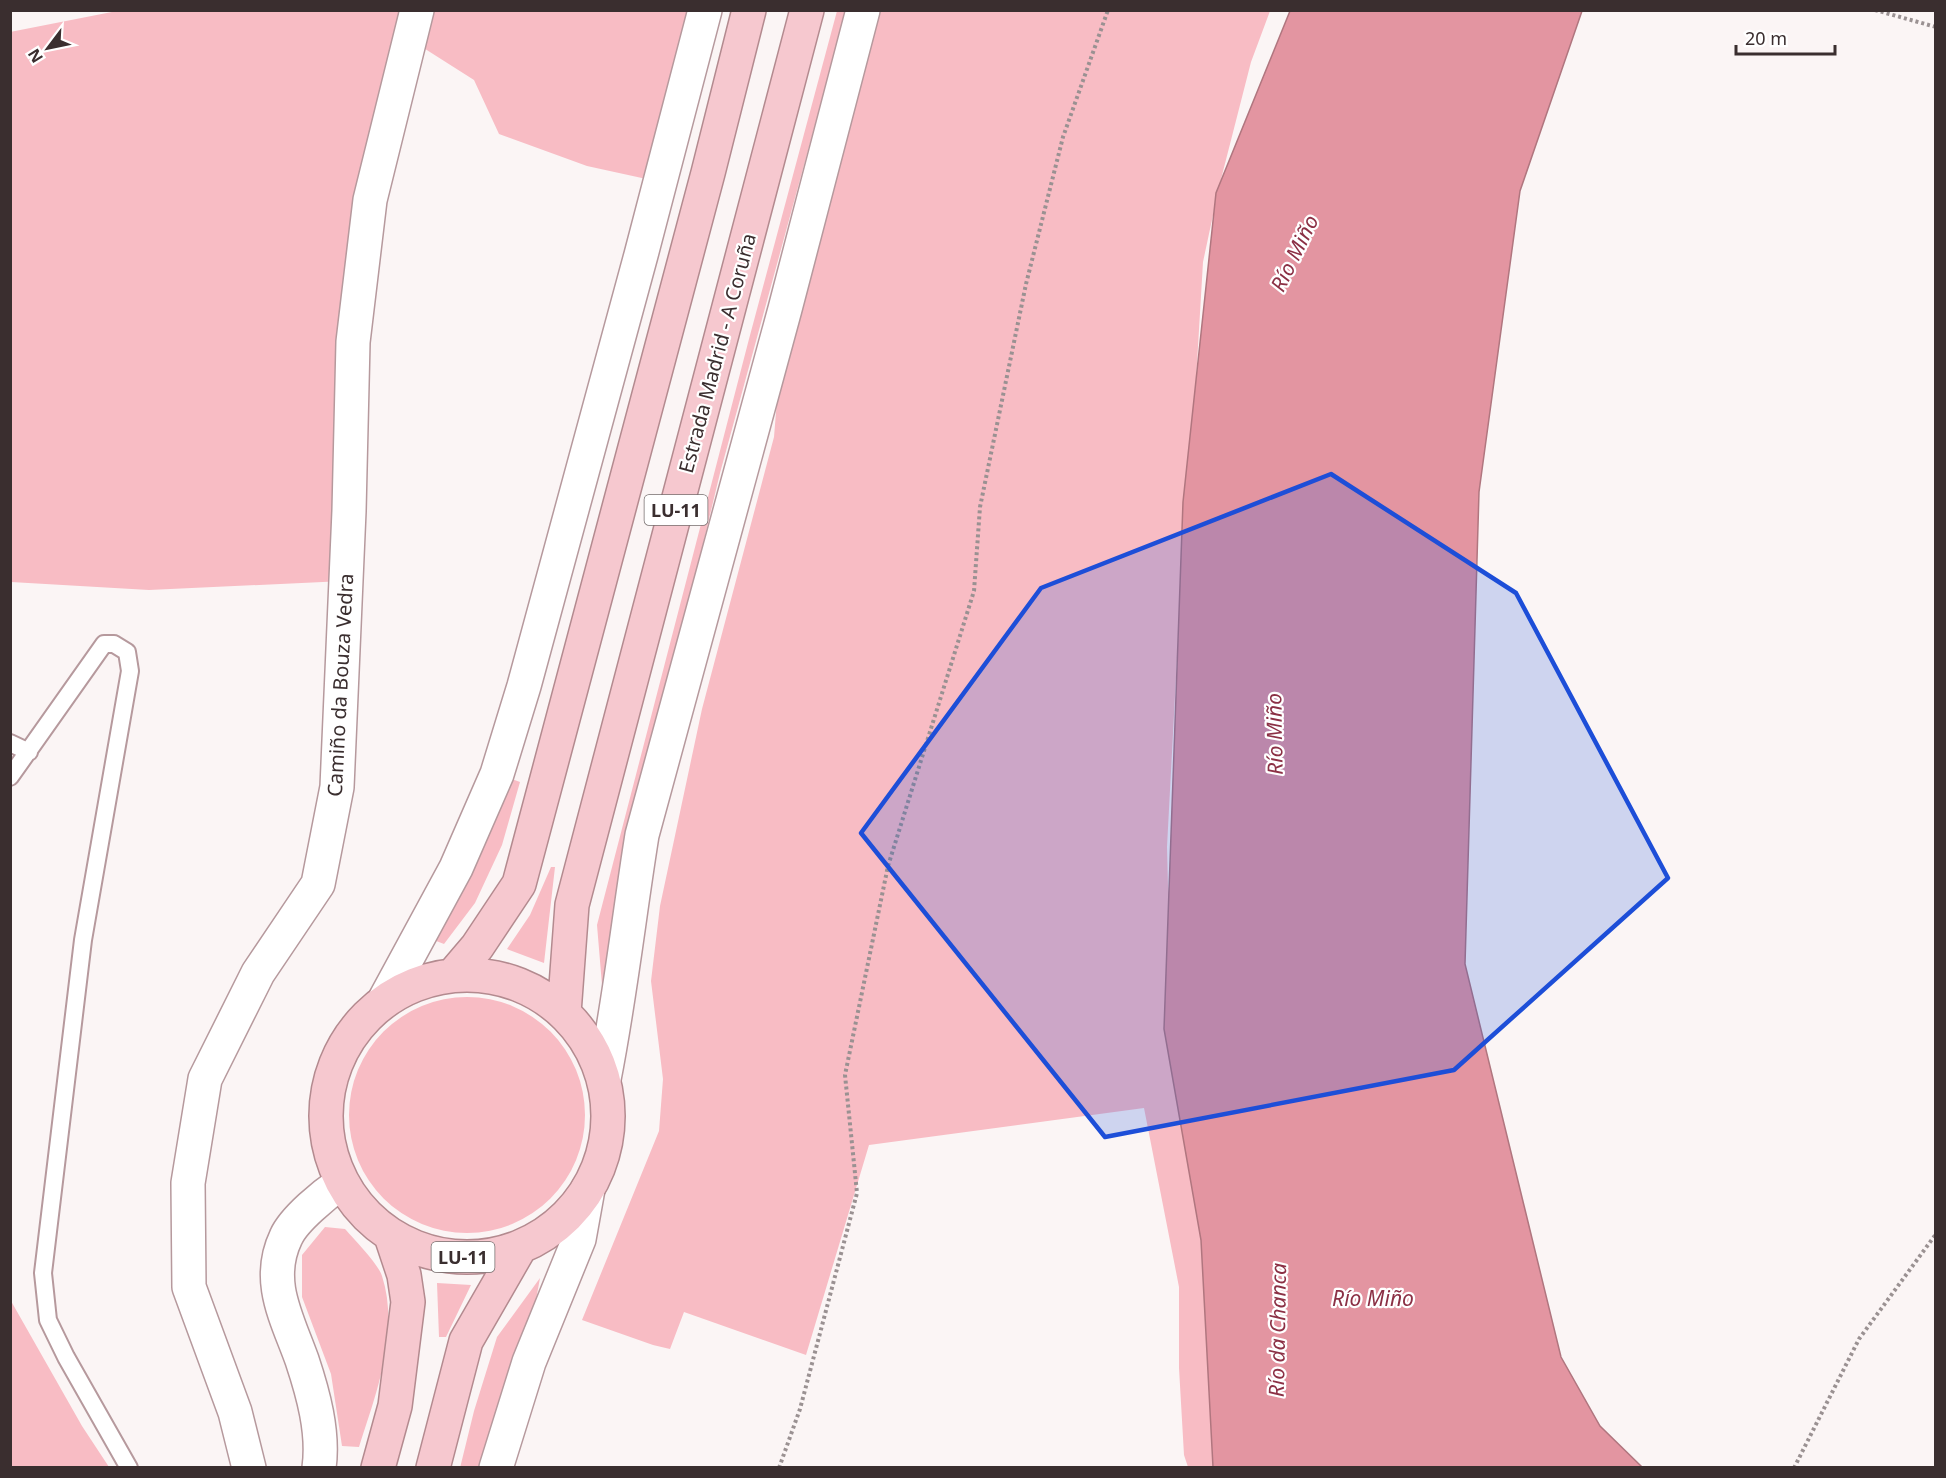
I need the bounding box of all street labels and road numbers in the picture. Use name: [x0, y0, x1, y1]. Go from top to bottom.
street label: Estrada Madrid - A Coruña: [672, 230, 762, 476]
road number: LU-11: [644, 495, 708, 525]
street label: Camiño da Bouza Vedra: [321, 573, 359, 797]
road number: LU-11: [432, 1242, 494, 1272]

